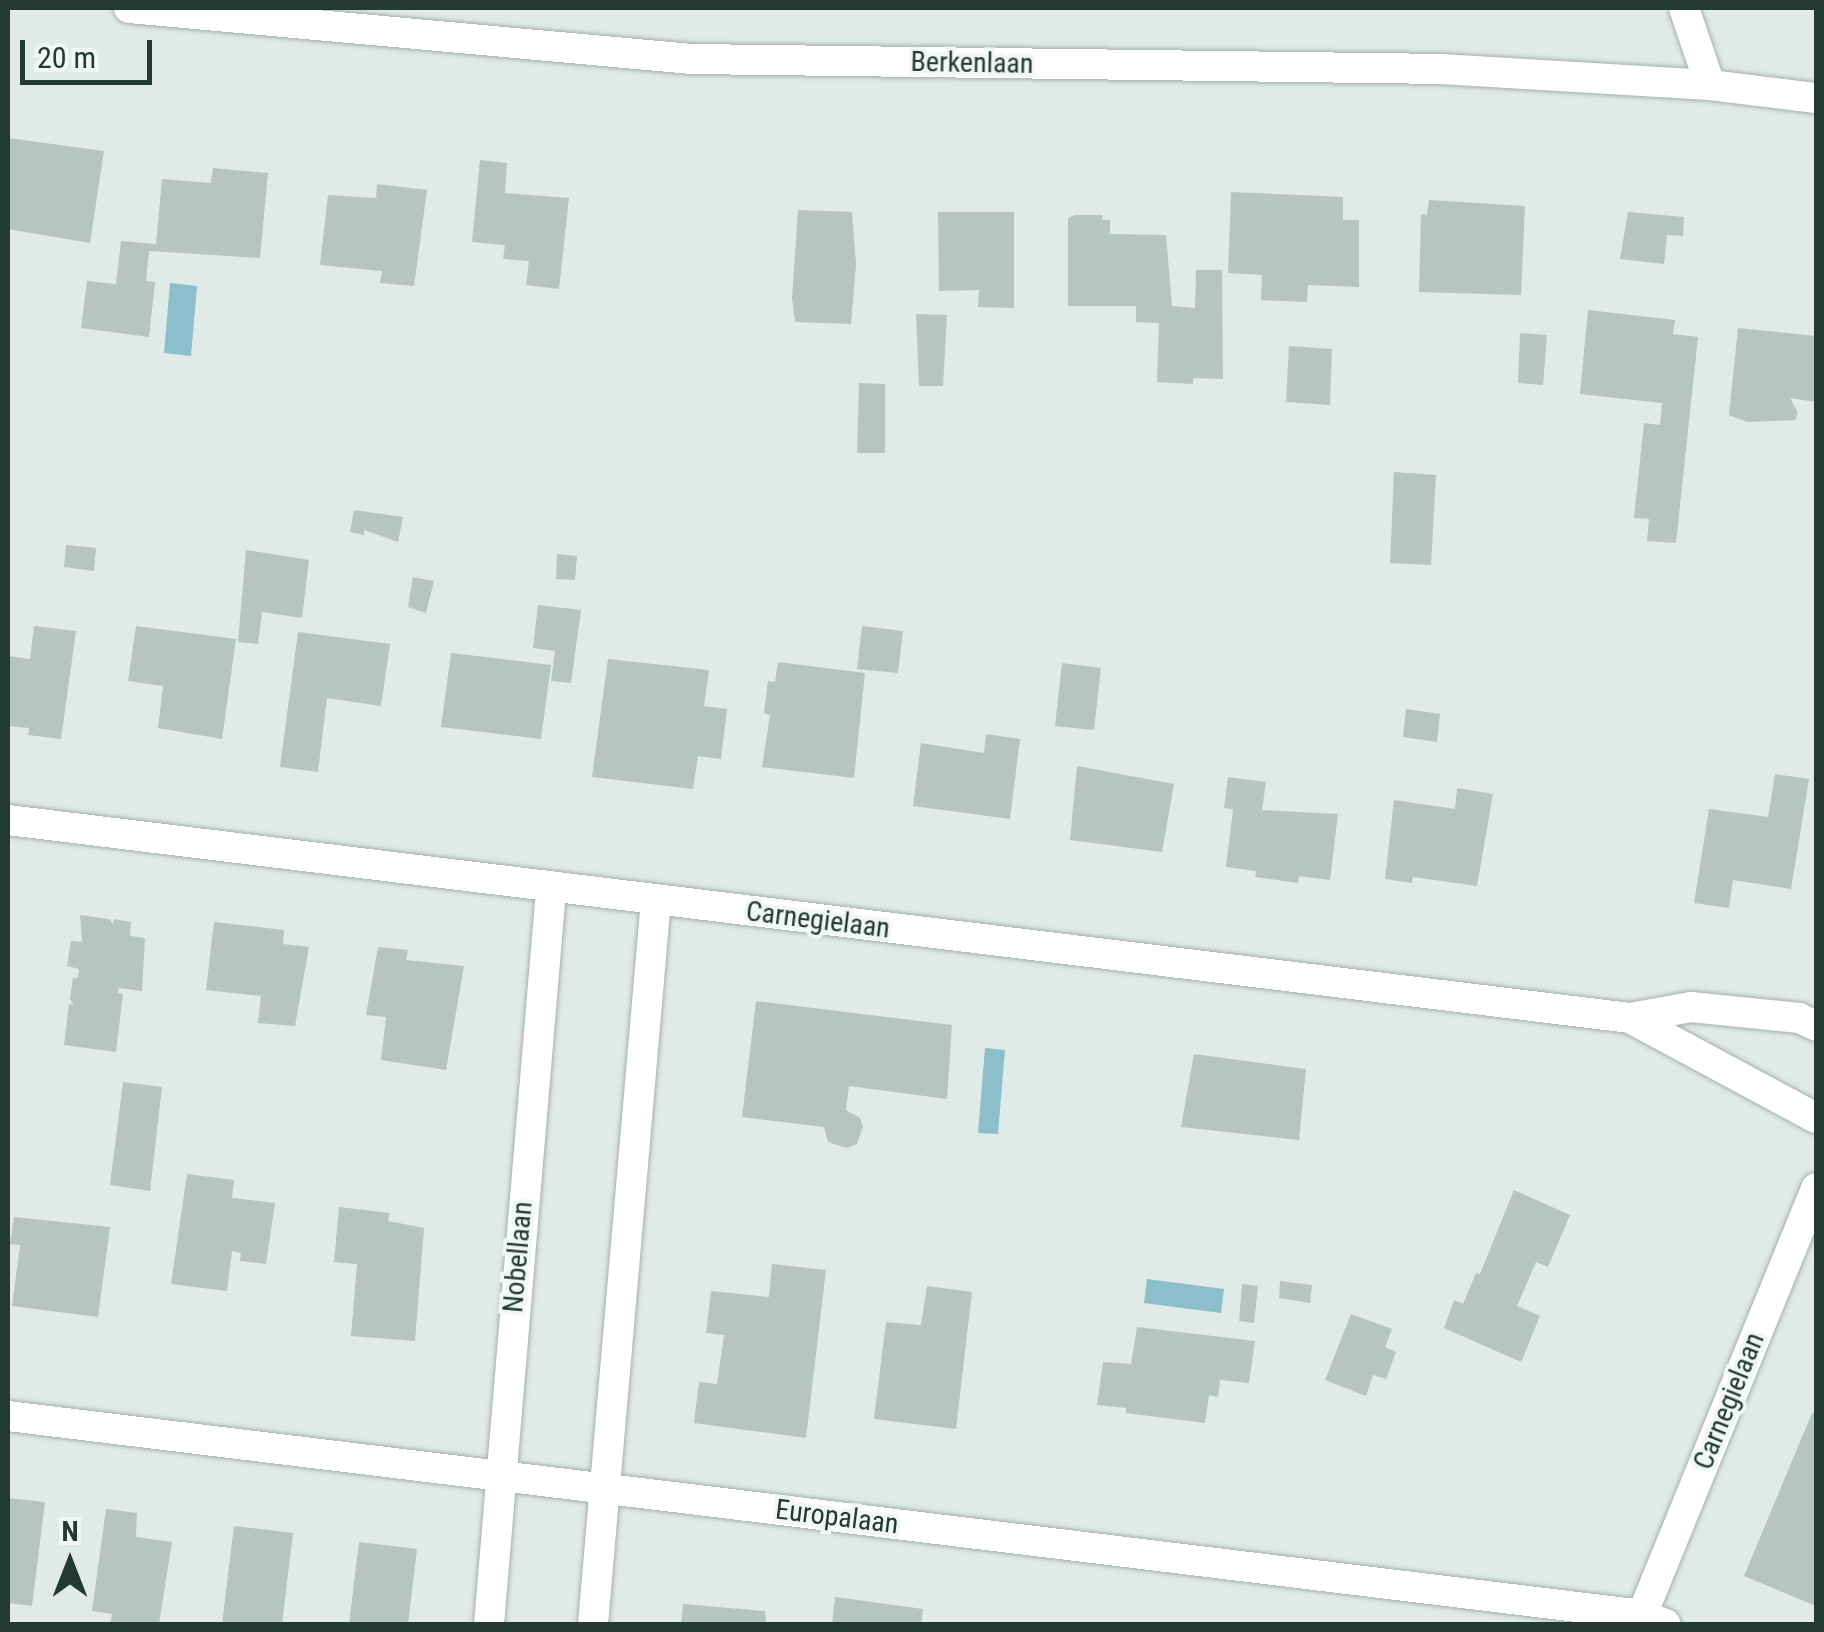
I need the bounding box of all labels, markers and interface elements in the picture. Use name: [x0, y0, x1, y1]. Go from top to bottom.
scale bar: [25, 20, 158, 82]
text: 20 m: [37, 40, 96, 75]
street label: Berkenlaan: [910, 45, 1034, 81]
street label: Carnegielaan: [744, 895, 892, 945]
street label: Nobellaan: [496, 1200, 540, 1314]
street label: Carnegielaan: [1686, 1328, 1772, 1474]
street label: Europalaan: [774, 1493, 900, 1541]
north arrow: [20, 1512, 120, 1612]
text: N: [61, 1515, 79, 1548]

